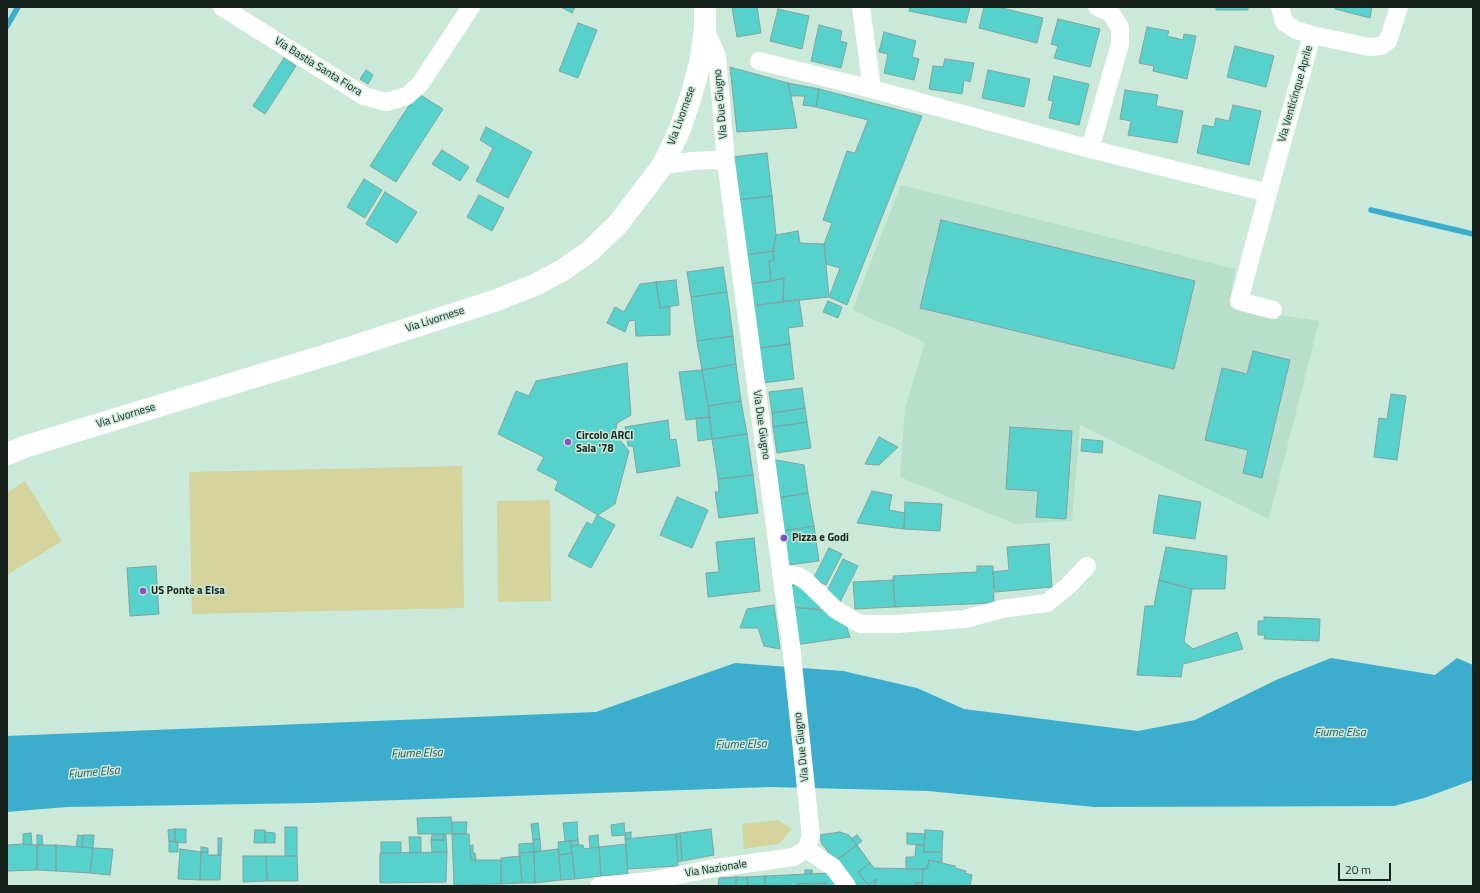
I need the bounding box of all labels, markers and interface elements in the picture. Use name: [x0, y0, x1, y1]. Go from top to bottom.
street label: Via Bastia Santa Fiora: [272, 35, 364, 99]
street label: Via Venticinque Aprile: [1276, 44, 1316, 144]
street label: Via Due Giugno: [711, 69, 731, 139]
street label: Via Livornese: [665, 85, 699, 147]
street label: Via Livornese: [404, 304, 466, 336]
street label: Via Due Giugno: [750, 389, 772, 461]
street label: Via Livornese: [95, 401, 157, 431]
place label: Circolo ARCI Sala '78: [576, 429, 633, 455]
marker: Circolo ARCI Sala '78: [563, 437, 573, 447]
place label: Pizza e Godi: [792, 531, 849, 545]
marker: Pizza e Godi: [779, 533, 789, 543]
place label: US Ponte a Elsa: [151, 584, 225, 598]
marker: US Ponte a Elsa: [138, 586, 148, 596]
street label: Via Due Giugno: [792, 711, 812, 783]
water label: Fiume Elsa: [1314, 726, 1366, 740]
water label: Fiume Elsa: [715, 737, 767, 753]
water label: Fiume Elsa: [391, 746, 443, 762]
water label: Fiume Elsa: [68, 764, 120, 782]
scale bar: [1340, 855, 1393, 881]
street label: Via Nazionale: [684, 858, 748, 880]
text: 20 m: [1345, 860, 1371, 879]

